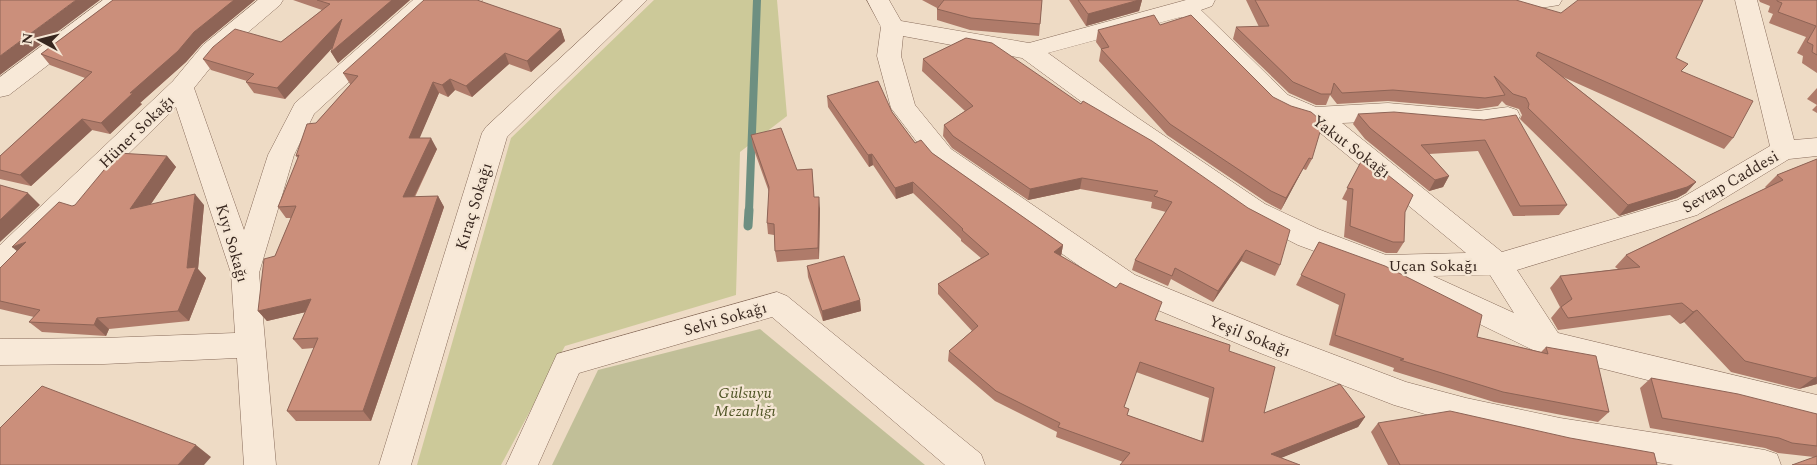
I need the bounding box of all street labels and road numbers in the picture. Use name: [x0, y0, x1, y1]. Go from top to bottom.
street label: Hüner Sokağı: [93, 89, 180, 174]
street label: Yakut Sokağı: [1307, 109, 1396, 184]
street label: Sevtap Caddesi: [1678, 144, 1783, 219]
street label: Kıraç Sokağı: [449, 160, 499, 253]
street label: Kıyı Sokağı: [209, 201, 255, 285]
street label: Uçan Sokağı: [1388, 254, 1478, 278]
street label: Selvi Sokağı: [681, 296, 770, 342]
street label: Yeşil Sokağı: [1205, 309, 1294, 363]

